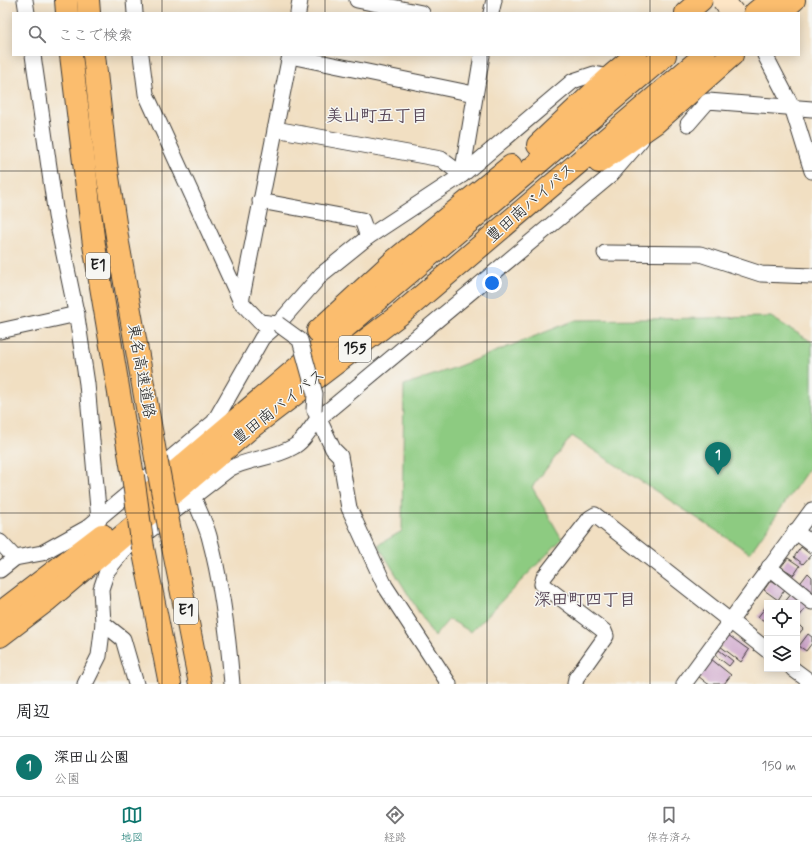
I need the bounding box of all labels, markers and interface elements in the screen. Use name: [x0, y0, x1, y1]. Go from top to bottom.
search box: [12, 12, 800, 56]
icon: search: [26, 23, 48, 45]
text: ここで検索: [58, 26, 133, 46]
district label: 美山町五丁目: [326, 105, 428, 127]
street label: 豊田南バイパス: [482, 158, 580, 248]
road number: E1: [86, 253, 110, 279]
your location: [482, 273, 502, 293]
street label: 東名高速道路: [122, 322, 160, 420]
road number: 155: [339, 336, 371, 362]
street label: 豊田南バイパス: [229, 364, 329, 450]
pin: 1: [705, 442, 731, 475]
district label: 深田町四丁目: [534, 589, 636, 611]
road number: E1: [174, 598, 198, 624]
map controls: [764, 600, 800, 672]
button: locate: [764, 600, 800, 636]
button: layers: [764, 636, 800, 672]
text: 周辺: [16, 701, 50, 723]
text: 深田山公園: [54, 748, 129, 768]
text: 1: [26, 758, 32, 775]
text: 150 m: [762, 758, 796, 775]
text: 公園: [54, 771, 80, 788]
tab: 地図: [121, 804, 143, 845]
tab: 経路: [384, 804, 406, 845]
tab: 保存済み: [647, 804, 691, 845]

